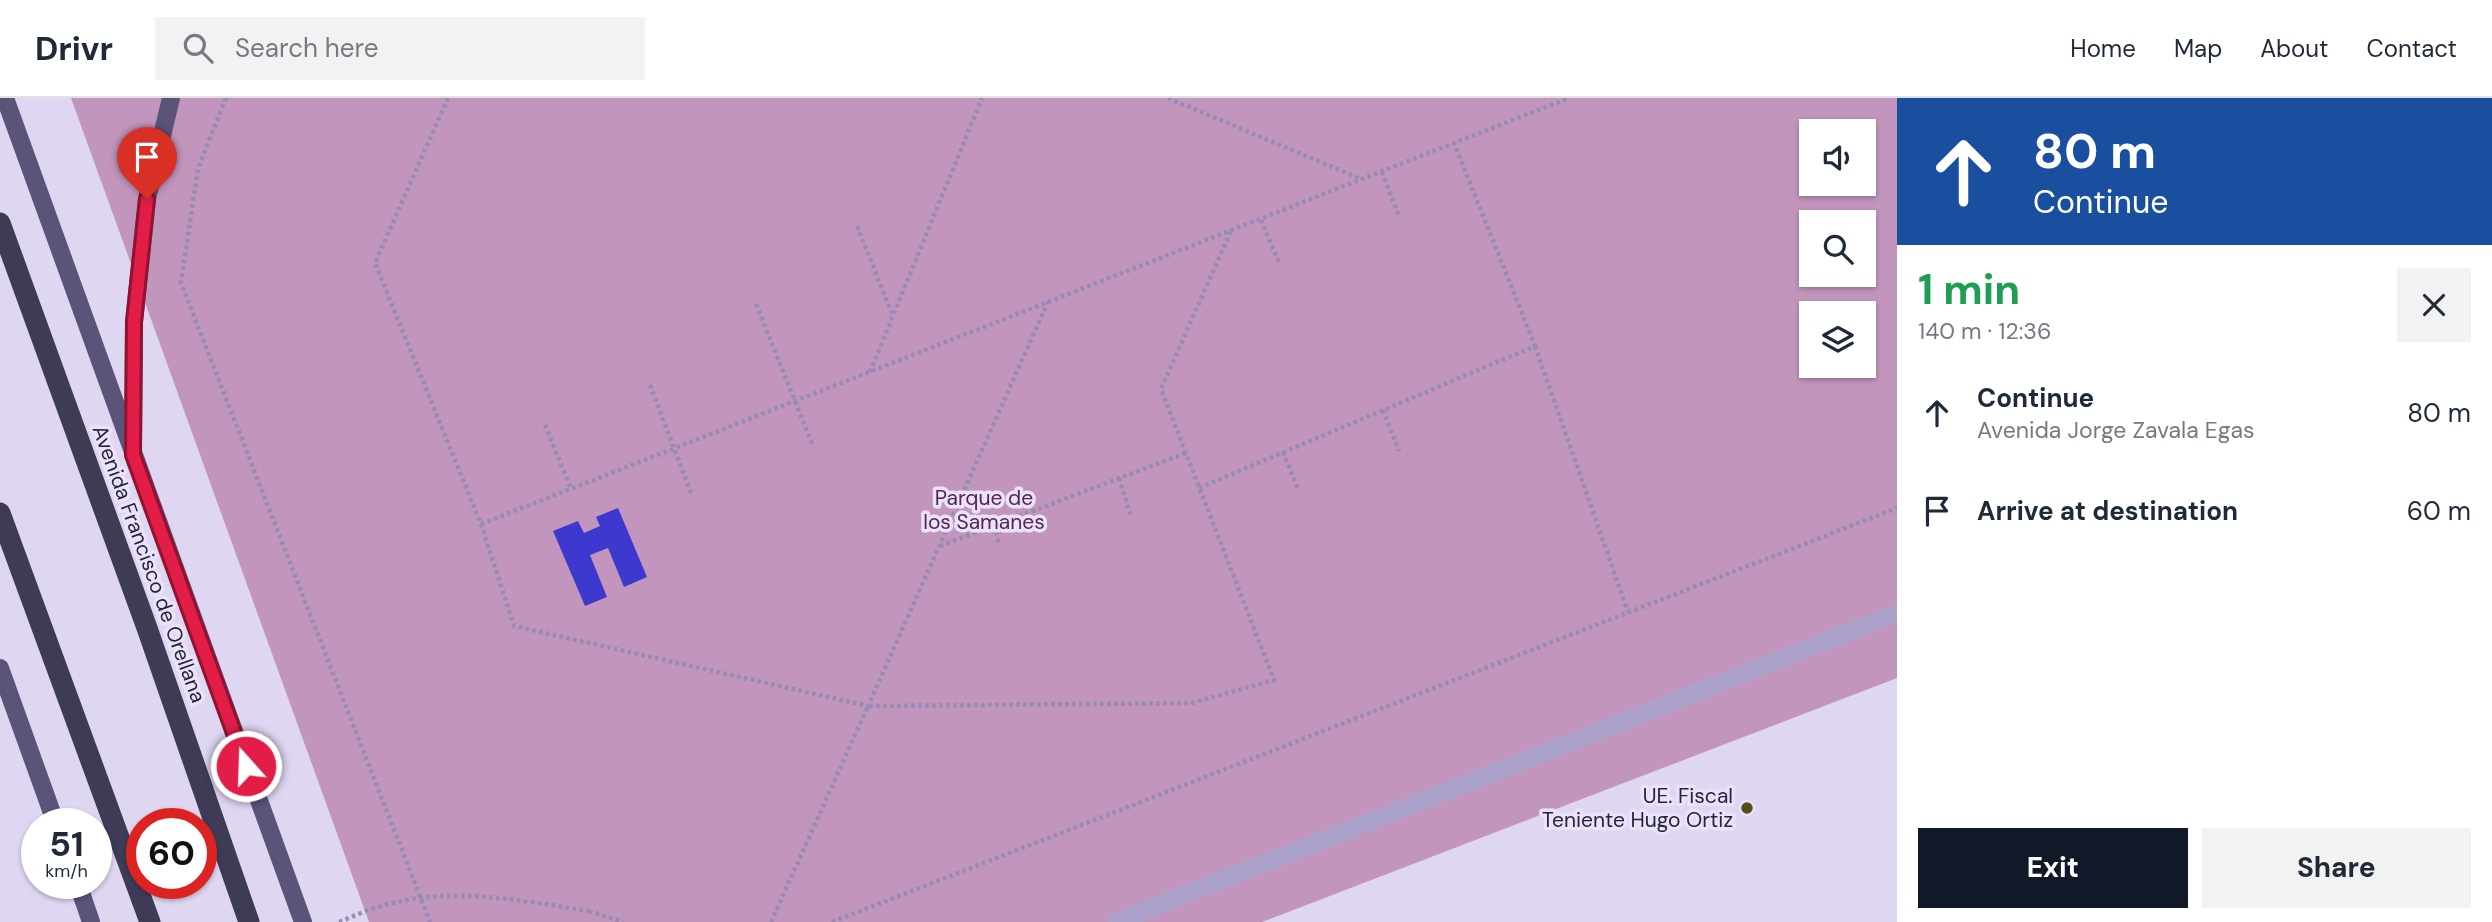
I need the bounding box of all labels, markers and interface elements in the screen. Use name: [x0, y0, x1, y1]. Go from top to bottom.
search box: [155, 17, 645, 80]
text: Drivr: [35, 27, 113, 70]
icon: search: [179, 29, 217, 67]
text: Search here: [235, 31, 378, 65]
text: Home: [2070, 33, 2136, 64]
text: Map: [2174, 33, 2222, 64]
text: About: [2260, 33, 2329, 64]
text: Contact: [2367, 33, 2457, 64]
map controls: [1799, 119, 1876, 378]
button: sound: [1799, 119, 1876, 196]
text: 80 m: [2033, 119, 2156, 183]
icon: ahead: [1918, 126, 2009, 217]
pin: [117, 127, 177, 199]
icon: arrive: [128, 138, 166, 176]
text: Continue: [2033, 181, 2168, 223]
button: search: [1799, 210, 1876, 287]
text: 1 min: [1918, 262, 2020, 317]
button: close: [2397, 268, 2471, 342]
button: layers: [1799, 301, 1876, 378]
text: 140 m · 12:36: [1918, 316, 2051, 346]
text: Continue: [1977, 381, 2094, 415]
icon: ahead: [1918, 394, 1956, 432]
text: 80 m: [2407, 396, 2471, 430]
text: Avenida Jorge Zavala Egas: [1977, 415, 2255, 445]
street label: Avenida Francisco de Orellana: [86, 421, 212, 707]
park label: Parque de los Samanes: [923, 484, 1045, 536]
icon: arrive: [1918, 492, 1956, 530]
text: Arrive at destination: [1977, 494, 2238, 528]
text: 60 m: [2407, 494, 2471, 528]
position arrow: [209, 729, 283, 803]
place label: UE. Fiscal Teniente Hugo Ortiz: [1542, 782, 1733, 834]
marker: UE. Fiscal Teniente Hugo Ortiz: [1739, 800, 1755, 816]
speed limit sign: 60: [126, 808, 217, 899]
text: 51: [49, 821, 84, 867]
button: Exit: [1918, 828, 2188, 908]
button: Share: [2202, 828, 2471, 908]
text: km/h: [45, 859, 88, 883]

